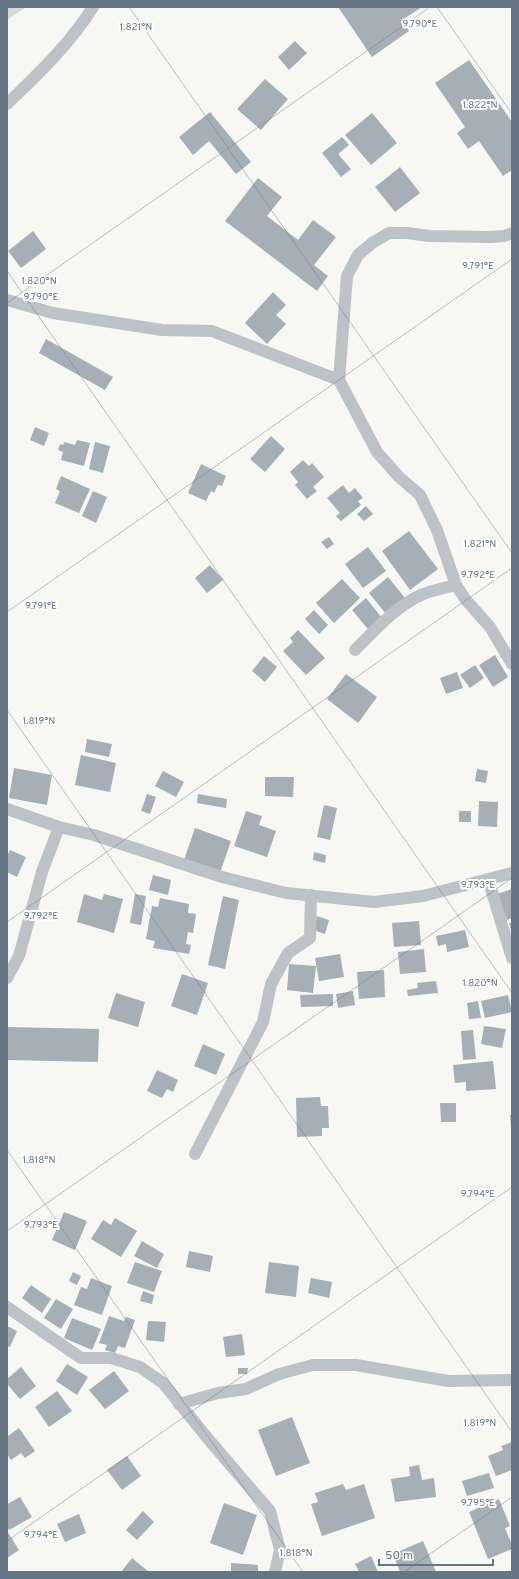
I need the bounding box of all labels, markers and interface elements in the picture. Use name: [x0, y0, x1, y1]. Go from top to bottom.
text: 9.790°E: [403, 18, 437, 31]
text: 1.821°N: [120, 21, 152, 34]
text: 1.822°N: [462, 99, 498, 112]
text: 9.791°E: [462, 260, 494, 273]
text: 1.820°N: [21, 275, 57, 288]
text: 9.790°E: [24, 291, 58, 304]
text: 1.821°N: [464, 538, 496, 551]
text: 9.792°E: [461, 569, 495, 582]
text: 9.791°E: [25, 600, 57, 613]
text: 1.819°N: [23, 715, 55, 728]
text: 9.793°E: [461, 879, 495, 892]
text: 9.792°E: [24, 910, 58, 923]
text: 1.820°N: [462, 977, 498, 990]
text: 1.818°N: [22, 1154, 56, 1167]
text: 9.794°E: [461, 1188, 495, 1201]
text: 9.793°E: [24, 1219, 58, 1232]
text: 1.819°N: [464, 1417, 496, 1430]
text: 9.795°E: [461, 1497, 495, 1510]
text: 9.794°E: [24, 1529, 58, 1542]
scale bar: [379, 1541, 493, 1567]
text: 1.818°N: [279, 1547, 313, 1560]
text: 50 m: [385, 1548, 413, 1564]

